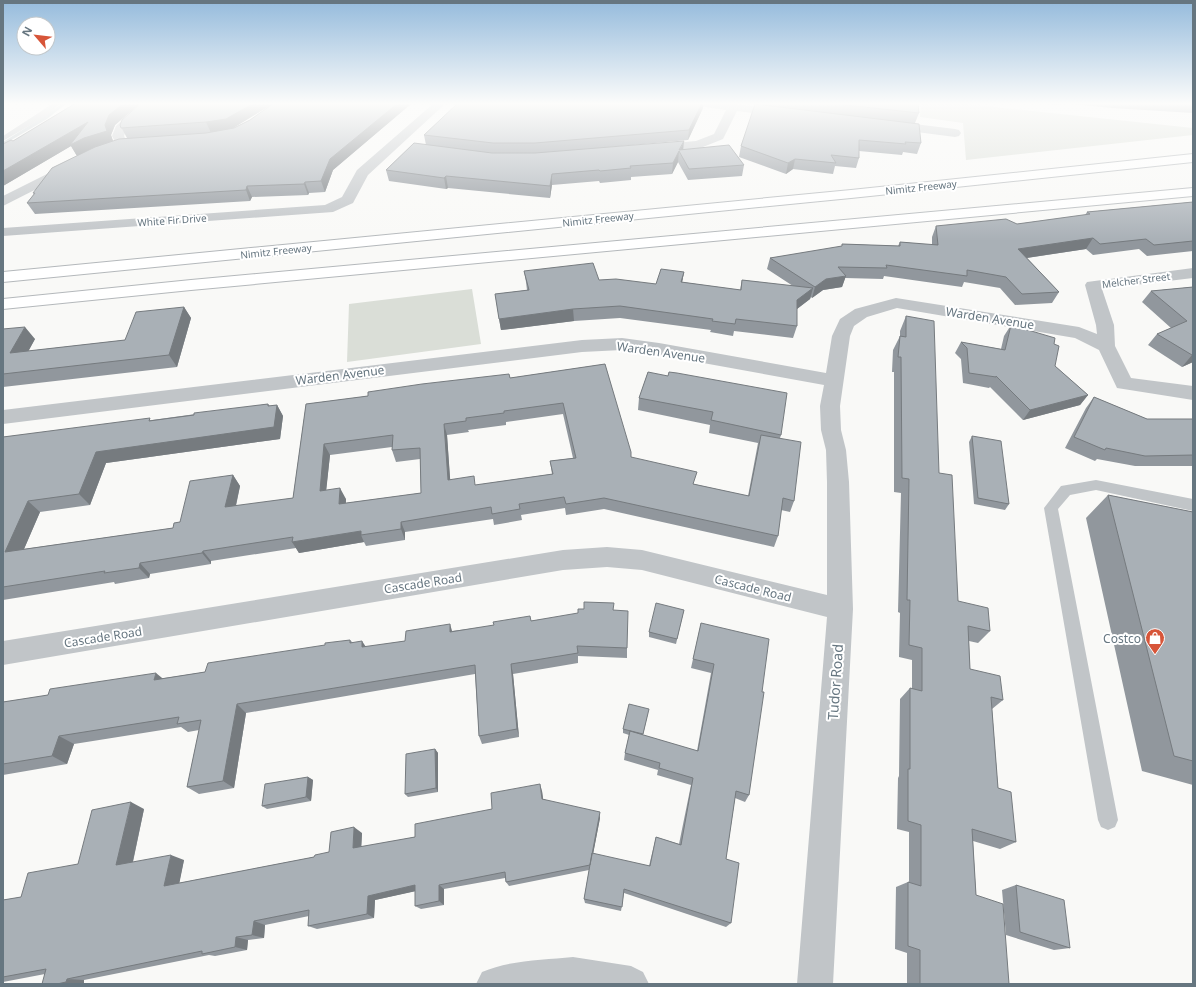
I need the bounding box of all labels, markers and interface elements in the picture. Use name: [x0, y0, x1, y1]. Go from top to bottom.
north arrow: [16, 16, 56, 56]
text: N: [18, 24, 35, 39]
street label: Nimitz Freeway: [885, 176, 958, 198]
street label: Nimitz Freeway: [562, 208, 635, 230]
street label: White Fir Drive: [137, 211, 207, 229]
street label: Nimitz Freeway: [240, 240, 313, 262]
street label: Melcher Street: [1101, 269, 1171, 291]
street label: Warden Avenue: [945, 303, 1036, 333]
street label: Warden Avenue: [616, 337, 707, 367]
street label: Warden Avenue: [295, 361, 386, 389]
street label: Cascade Road: [383, 568, 463, 598]
street label: Cascade Road: [713, 570, 793, 606]
street label: Cascade Road: [63, 622, 143, 652]
shop icon: Costco: [1144, 627, 1166, 655]
place label: Costco: [1103, 630, 1141, 647]
street label: Tudor Road: [823, 643, 847, 721]

